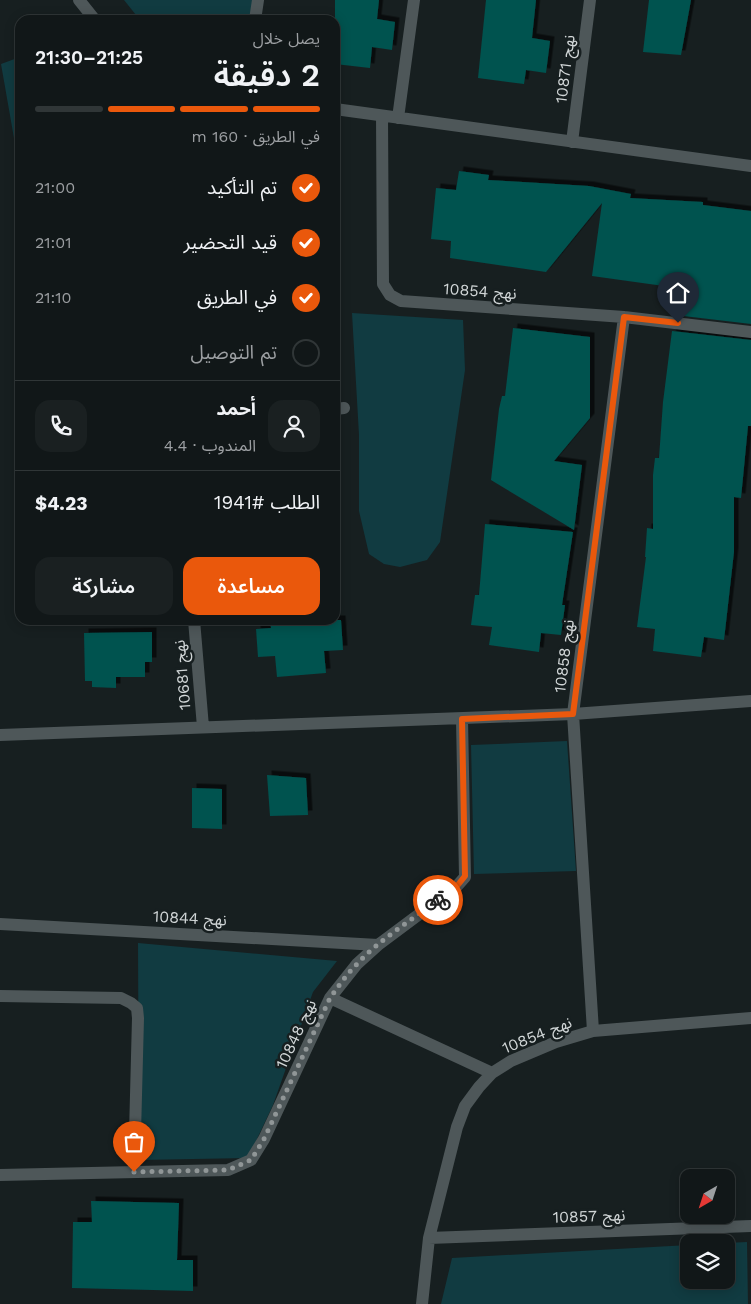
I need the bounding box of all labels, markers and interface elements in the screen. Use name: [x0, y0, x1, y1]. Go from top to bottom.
text: يصل خلال: [253, 29, 320, 48]
street label: نهج 10871: [551, 34, 582, 105]
text: 21:25–21:30: [35, 46, 143, 69]
text: 2 دقيقة: [214, 56, 320, 94]
text: في الطريق · 160 m: [192, 127, 320, 146]
icon: check: [292, 174, 320, 202]
text: تم التأكيد: [207, 176, 277, 199]
text: 21:00: [35, 178, 75, 197]
icon: check: [292, 229, 320, 257]
text: قيد التحضير: [184, 231, 277, 254]
text: 21:01: [35, 233, 72, 252]
pin: [657, 272, 699, 323]
street label: نهج 10854: [443, 279, 517, 306]
icon: home: [664, 279, 692, 307]
icon: check: [292, 284, 320, 312]
text: في الطريق: [197, 286, 277, 309]
text: 21:10: [35, 288, 72, 307]
text: تم التوصيل: [191, 341, 277, 364]
text: أحمد: [216, 397, 256, 420]
button: phone: [35, 400, 87, 452]
button: person: [268, 400, 320, 452]
text: المندوب · 4.4: [164, 436, 256, 455]
text: الطلب #1941: [214, 491, 320, 514]
text: $4.23: [35, 492, 87, 515]
button: مشاركة: [35, 557, 173, 615]
button: مساعدة: [183, 557, 320, 615]
street label: نهج 10858: [550, 618, 581, 694]
street label: نهج 10681: [169, 639, 198, 711]
courier: [413, 875, 463, 925]
icon: bike: [424, 886, 452, 914]
street label: نهج 10844: [152, 907, 227, 932]
street label: نهج 10848: [272, 996, 323, 1073]
street label: نهج 10854: [499, 1012, 576, 1060]
pin: [113, 1121, 155, 1172]
icon: bag: [120, 1128, 148, 1156]
north arrow: [680, 1169, 735, 1224]
map controls: [680, 1169, 735, 1289]
street label: نهج 10857: [552, 1205, 626, 1230]
button: layers: [680, 1234, 735, 1289]

